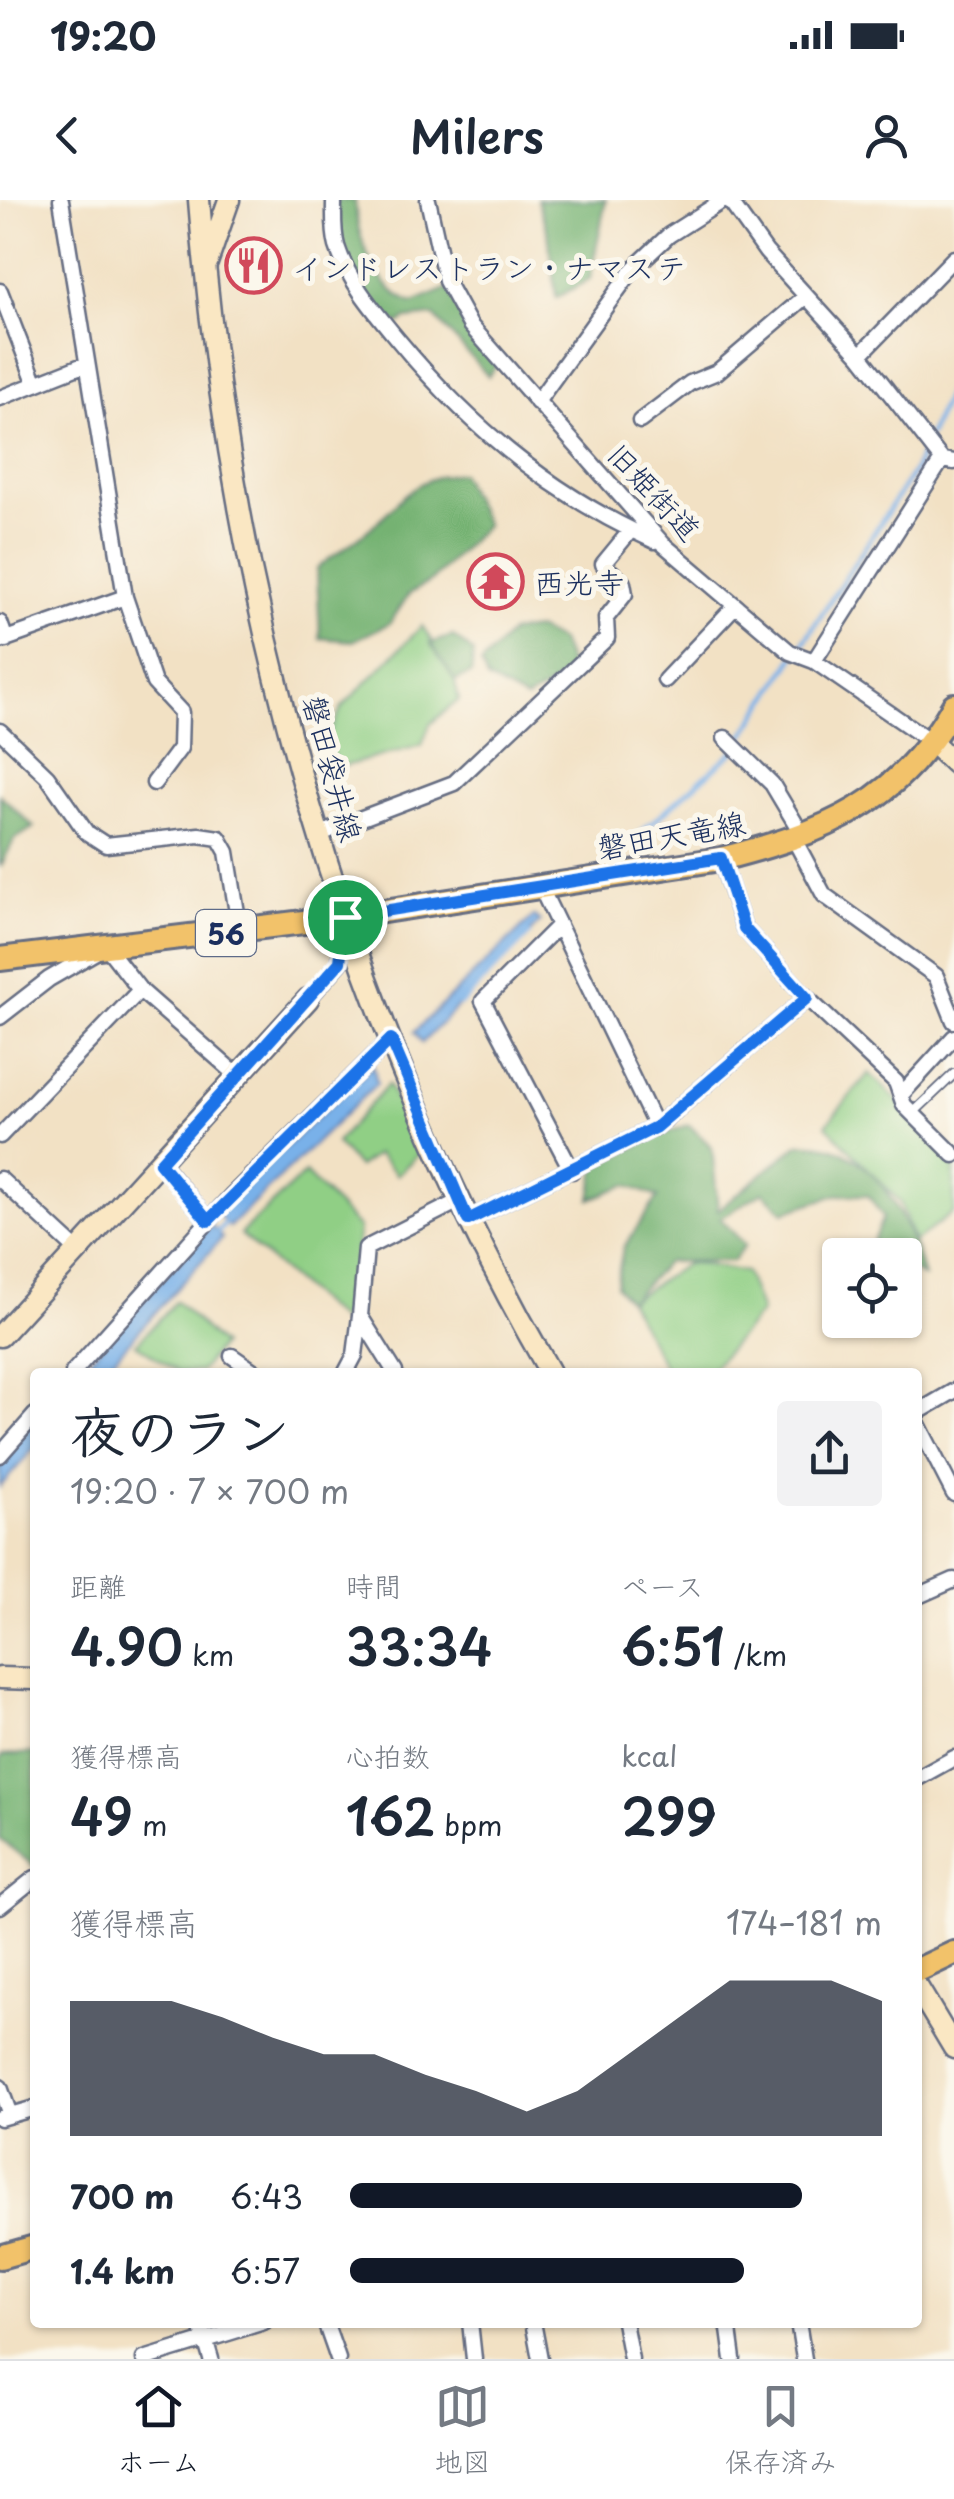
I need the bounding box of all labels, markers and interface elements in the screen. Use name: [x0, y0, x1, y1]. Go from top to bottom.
text: 19:20: [50, 7, 156, 64]
text: Milers: [410, 101, 544, 169]
icon: back: [40, 108, 95, 163]
icon: person: [859, 108, 914, 163]
restaurant icon: インドレストラン・ナマステ: [223, 236, 283, 296]
place label: インドレストラン・ナマステ: [292, 244, 686, 289]
street label: 旧姫街道: [598, 432, 712, 550]
temple icon: 西光寺: [465, 551, 525, 611]
place label: 西光寺: [534, 559, 624, 604]
street label: 磐田袋井線: [293, 690, 375, 846]
street label: 磐田天竜線: [593, 799, 749, 869]
pin: [303, 875, 388, 960]
icon: arrive: [318, 890, 373, 945]
road number: 56: [196, 910, 256, 956]
map controls: [822, 1238, 922, 1338]
button: locate: [822, 1238, 922, 1338]
text: 夜のラン: [70, 1388, 290, 1471]
button: share: [777, 1401, 882, 1506]
text: 19:20 · 7 × 700 m: [70, 1467, 349, 1515]
text: 距離: [70, 1564, 126, 1607]
text: 時間: [346, 1564, 402, 1607]
text: ペース: [621, 1564, 704, 1607]
text: 4.90: [70, 1607, 183, 1683]
text: 33:34: [346, 1607, 493, 1683]
text: 6:51: [621, 1607, 725, 1683]
text: km: [183, 1633, 234, 1676]
text: /km: [725, 1633, 787, 1676]
text: 獲得標高: [70, 1734, 182, 1777]
text: 心拍数: [346, 1734, 430, 1777]
text: kcal: [621, 1734, 677, 1777]
text: 49: [70, 1777, 133, 1853]
text: 162: [346, 1777, 435, 1853]
text: 299: [621, 1777, 717, 1853]
text: m: [133, 1803, 168, 1846]
text: bpm: [435, 1803, 503, 1846]
text: 獲得標高: [70, 1898, 198, 1946]
text: 174–181 m: [726, 1898, 882, 1946]
text: 700 m: [70, 2172, 174, 2220]
text: 6:43: [230, 2172, 303, 2220]
text: 1.4 km: [70, 2247, 175, 2295]
text: 6:57: [230, 2247, 300, 2295]
tab: ホーム: [117, 2379, 200, 2482]
tab: 地図: [434, 2379, 490, 2482]
tab: 保存済み: [725, 2379, 837, 2482]

